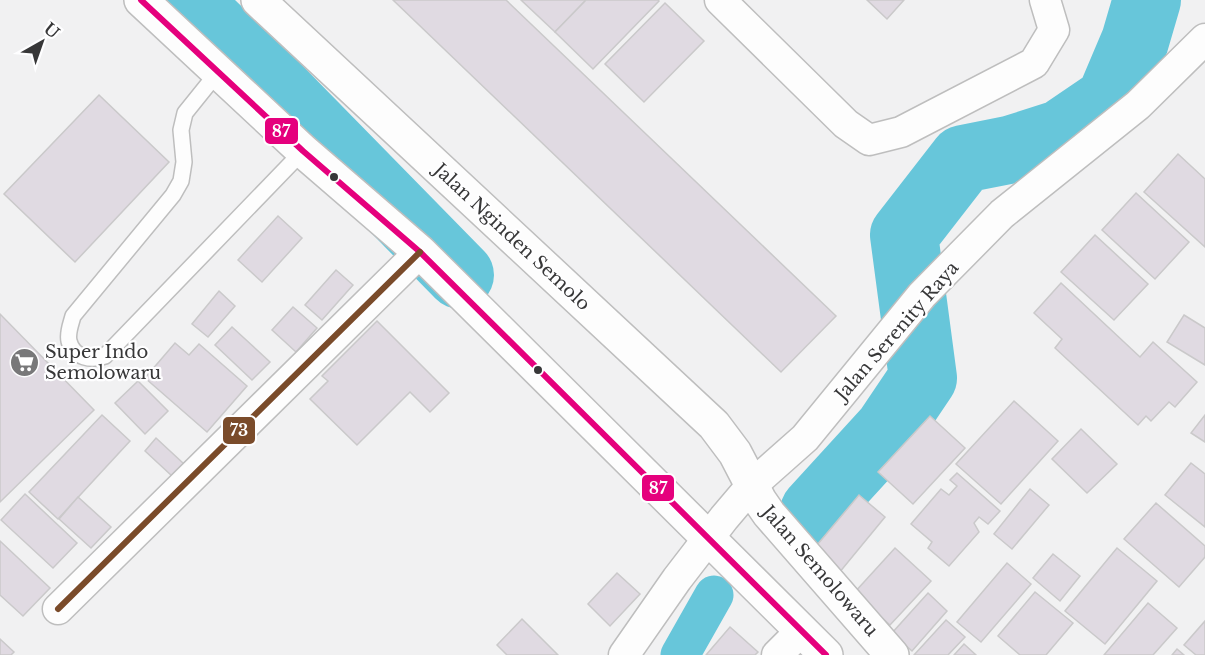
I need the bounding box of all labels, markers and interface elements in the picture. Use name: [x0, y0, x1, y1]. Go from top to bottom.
north arrow: [12, 12, 72, 72]
text: U: [40, 18, 63, 43]
line badge: 87: [264, 117, 299, 145]
text: 87: [272, 121, 291, 141]
street label: Jalan Nginden Semolo: [428, 157, 595, 315]
unlabelled marker: [328, 171, 340, 183]
street label: Jalan Serenity Raya: [829, 257, 963, 407]
place label: Super Indo Semolowaru: [45, 341, 161, 384]
supermarket icon: Super Indo Semolowaru: [8, 346, 40, 378]
unlabelled marker: [532, 364, 544, 376]
line badge: 73: [222, 416, 256, 445]
text: 73: [230, 420, 248, 440]
line badge: 87: [641, 474, 675, 502]
text: 87: [649, 478, 668, 498]
street label: Jalan Semolowaru: [756, 500, 883, 641]

